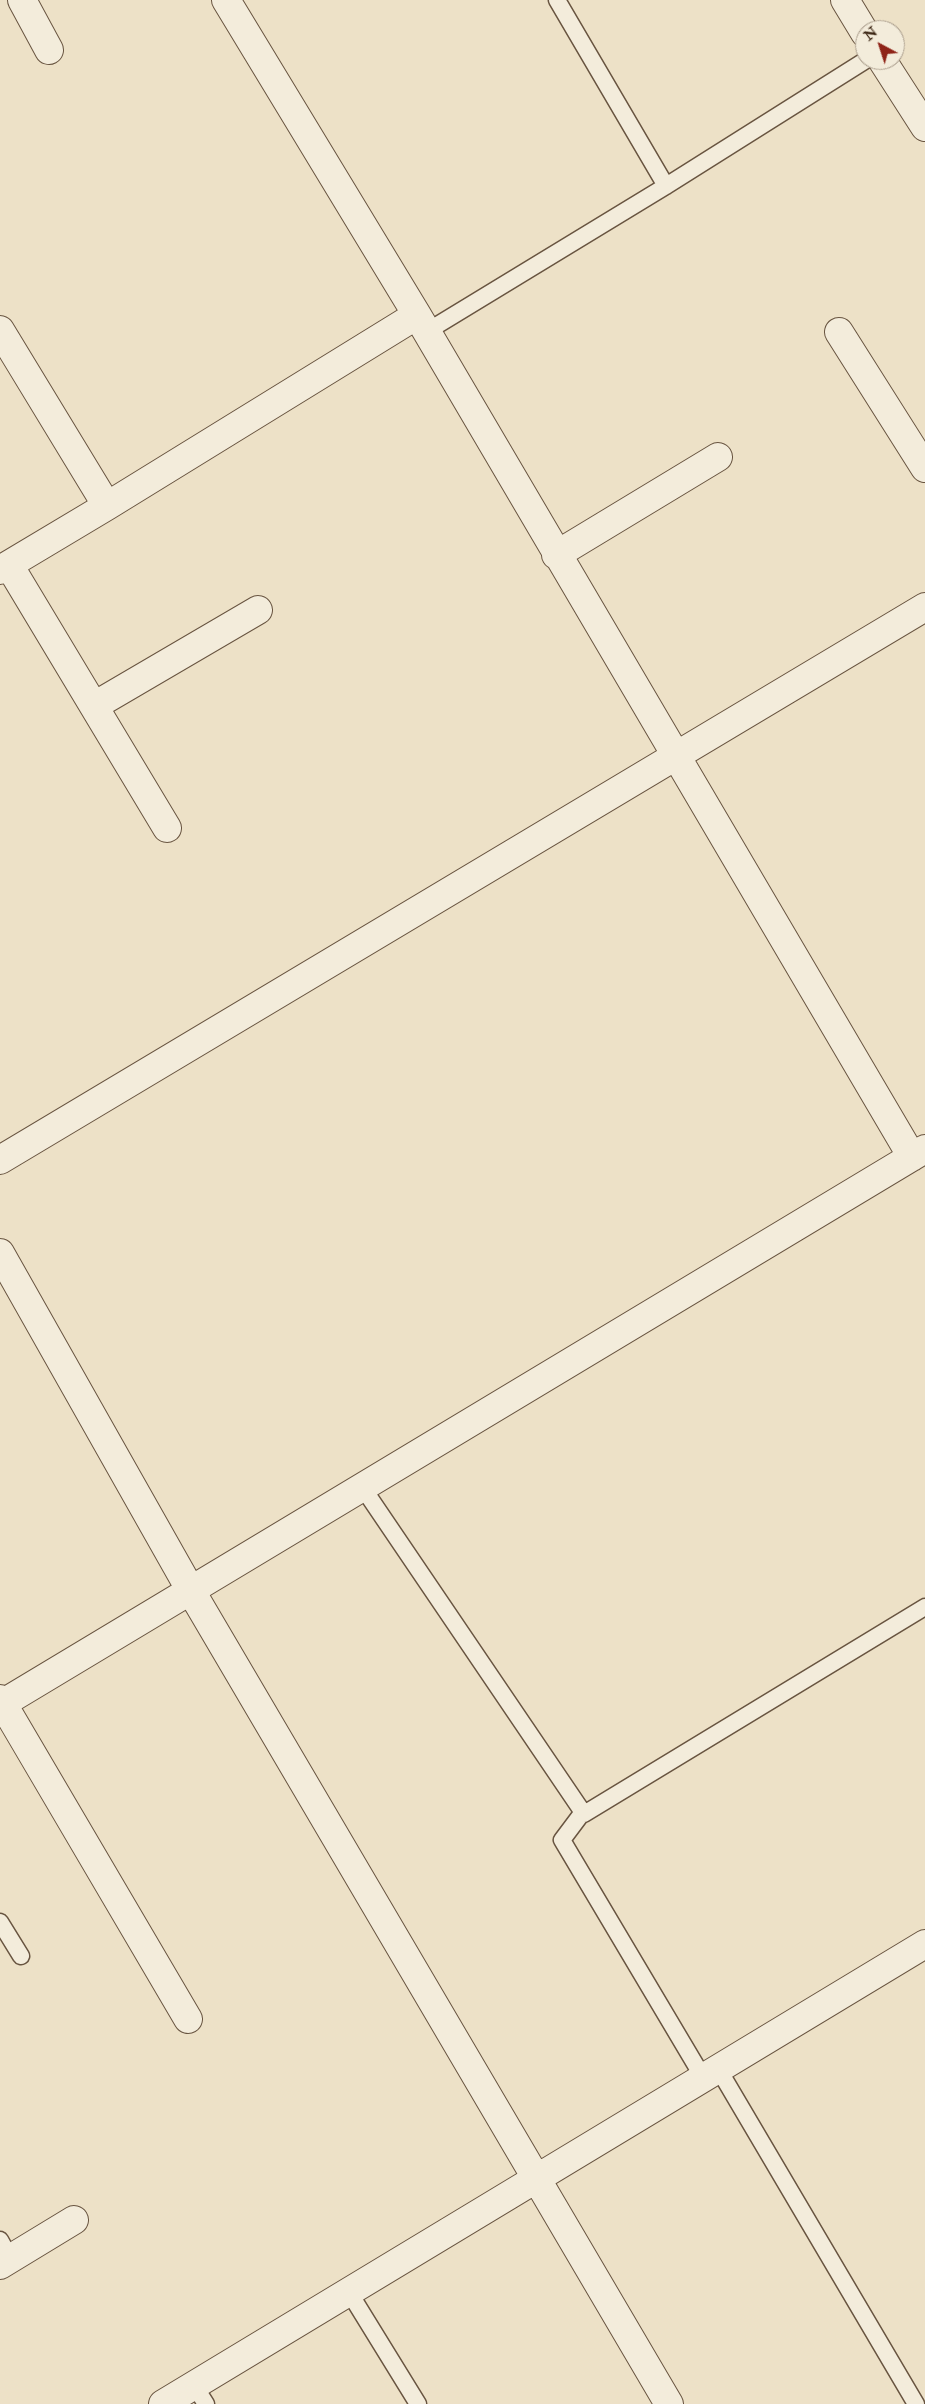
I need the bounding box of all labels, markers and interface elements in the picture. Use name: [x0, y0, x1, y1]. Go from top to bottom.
north arrow: [855, 20, 905, 70]
text: N: [860, 23, 881, 44]

